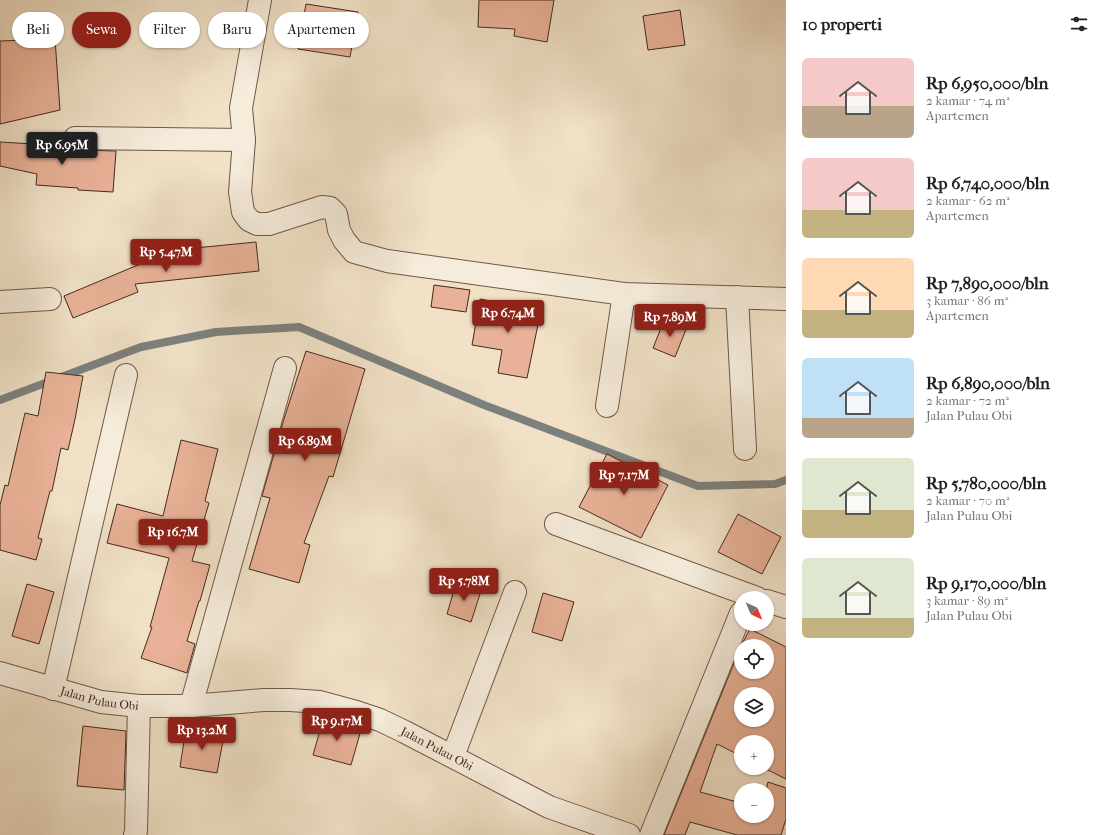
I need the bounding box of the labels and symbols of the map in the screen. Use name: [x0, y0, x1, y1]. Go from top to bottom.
pin: Rp 6.95M: [21, 132, 103, 166]
pin: Rp 5.47M: [125, 239, 207, 273]
pin: Rp 6.74M: [467, 300, 549, 334]
pin: Rp 7.89M: [629, 304, 711, 338]
pin: Rp 6.89M: [264, 428, 346, 462]
pin: Rp 7.17M: [583, 462, 665, 496]
pin: Rp 16.7M: [132, 519, 214, 553]
pin: Rp 5.78M: [423, 568, 505, 602]
north arrow: [734, 591, 774, 631]
street label: Jalan Pulau Obi: [58, 683, 140, 713]
pin: Rp 9.17M: [296, 708, 378, 742]
pin: Rp 13.2M: [161, 717, 243, 751]
street label: Jalan Pulau Obi: [398, 724, 476, 773]

